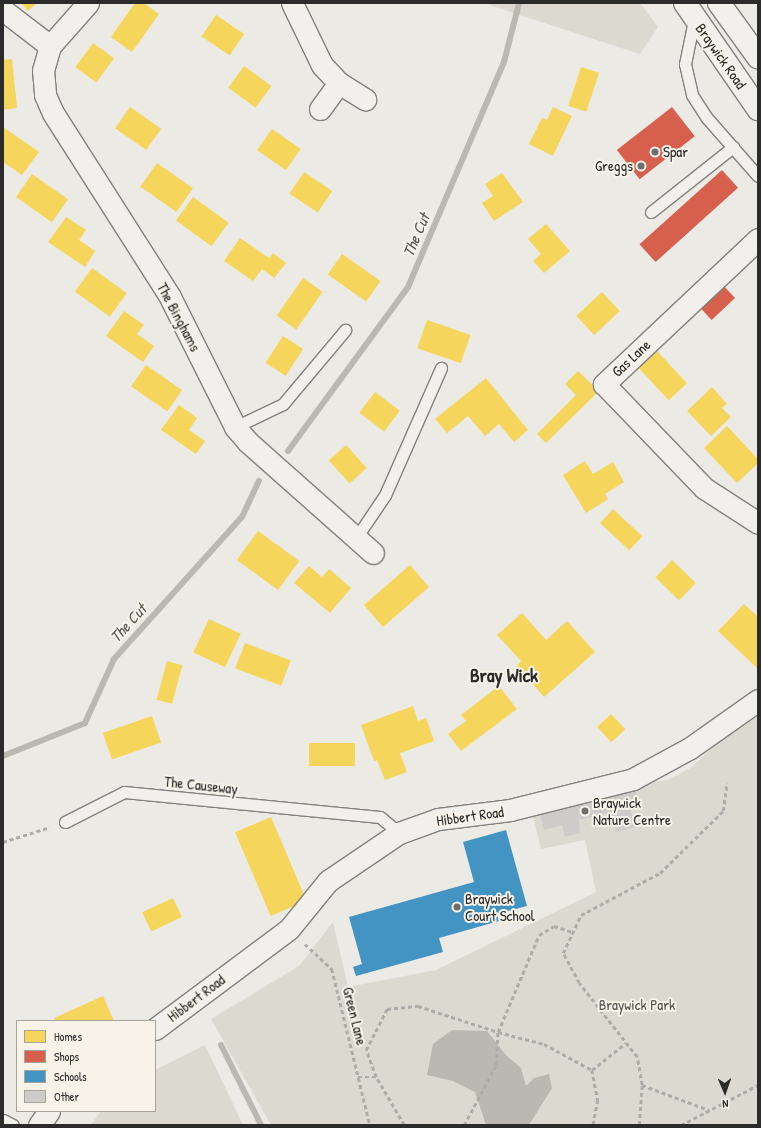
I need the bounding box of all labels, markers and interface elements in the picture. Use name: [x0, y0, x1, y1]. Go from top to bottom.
street label: Braywick Road: [692, 20, 750, 92]
place label: Spar: [663, 143, 688, 161]
marker: Spar: [650, 147, 660, 157]
place label: Greggs: [595, 157, 633, 175]
marker: Greggs: [636, 161, 646, 171]
water label: The Cut: [398, 211, 434, 259]
street label: The Binghams: [153, 280, 205, 354]
street label: Gas Lane: [608, 336, 654, 380]
water label: The Cut: [106, 600, 150, 646]
district label: Bray Wick: [470, 665, 538, 687]
street label: The Causeway: [163, 772, 239, 798]
place label: Braywick Nature Centre: [593, 793, 671, 828]
street label: Hibbert Road: [435, 802, 505, 830]
marker: Braywick Nature Centre: [580, 806, 590, 816]
place label: Braywick Court School: [465, 889, 535, 924]
marker: Braywick Court School: [452, 902, 462, 912]
street label: Hibbert Road: [164, 970, 228, 1026]
street label: Green Lane: [339, 985, 371, 1047]
park label: Braywick Park: [599, 996, 675, 1014]
legend: [16, 1020, 156, 1112]
text: Homes: [54, 1028, 82, 1045]
text: Shops: [54, 1048, 79, 1065]
text: Schools: [54, 1068, 87, 1085]
north arrow: [705, 1072, 745, 1112]
text: Other: [54, 1088, 79, 1105]
text: N: [722, 1097, 729, 1111]

